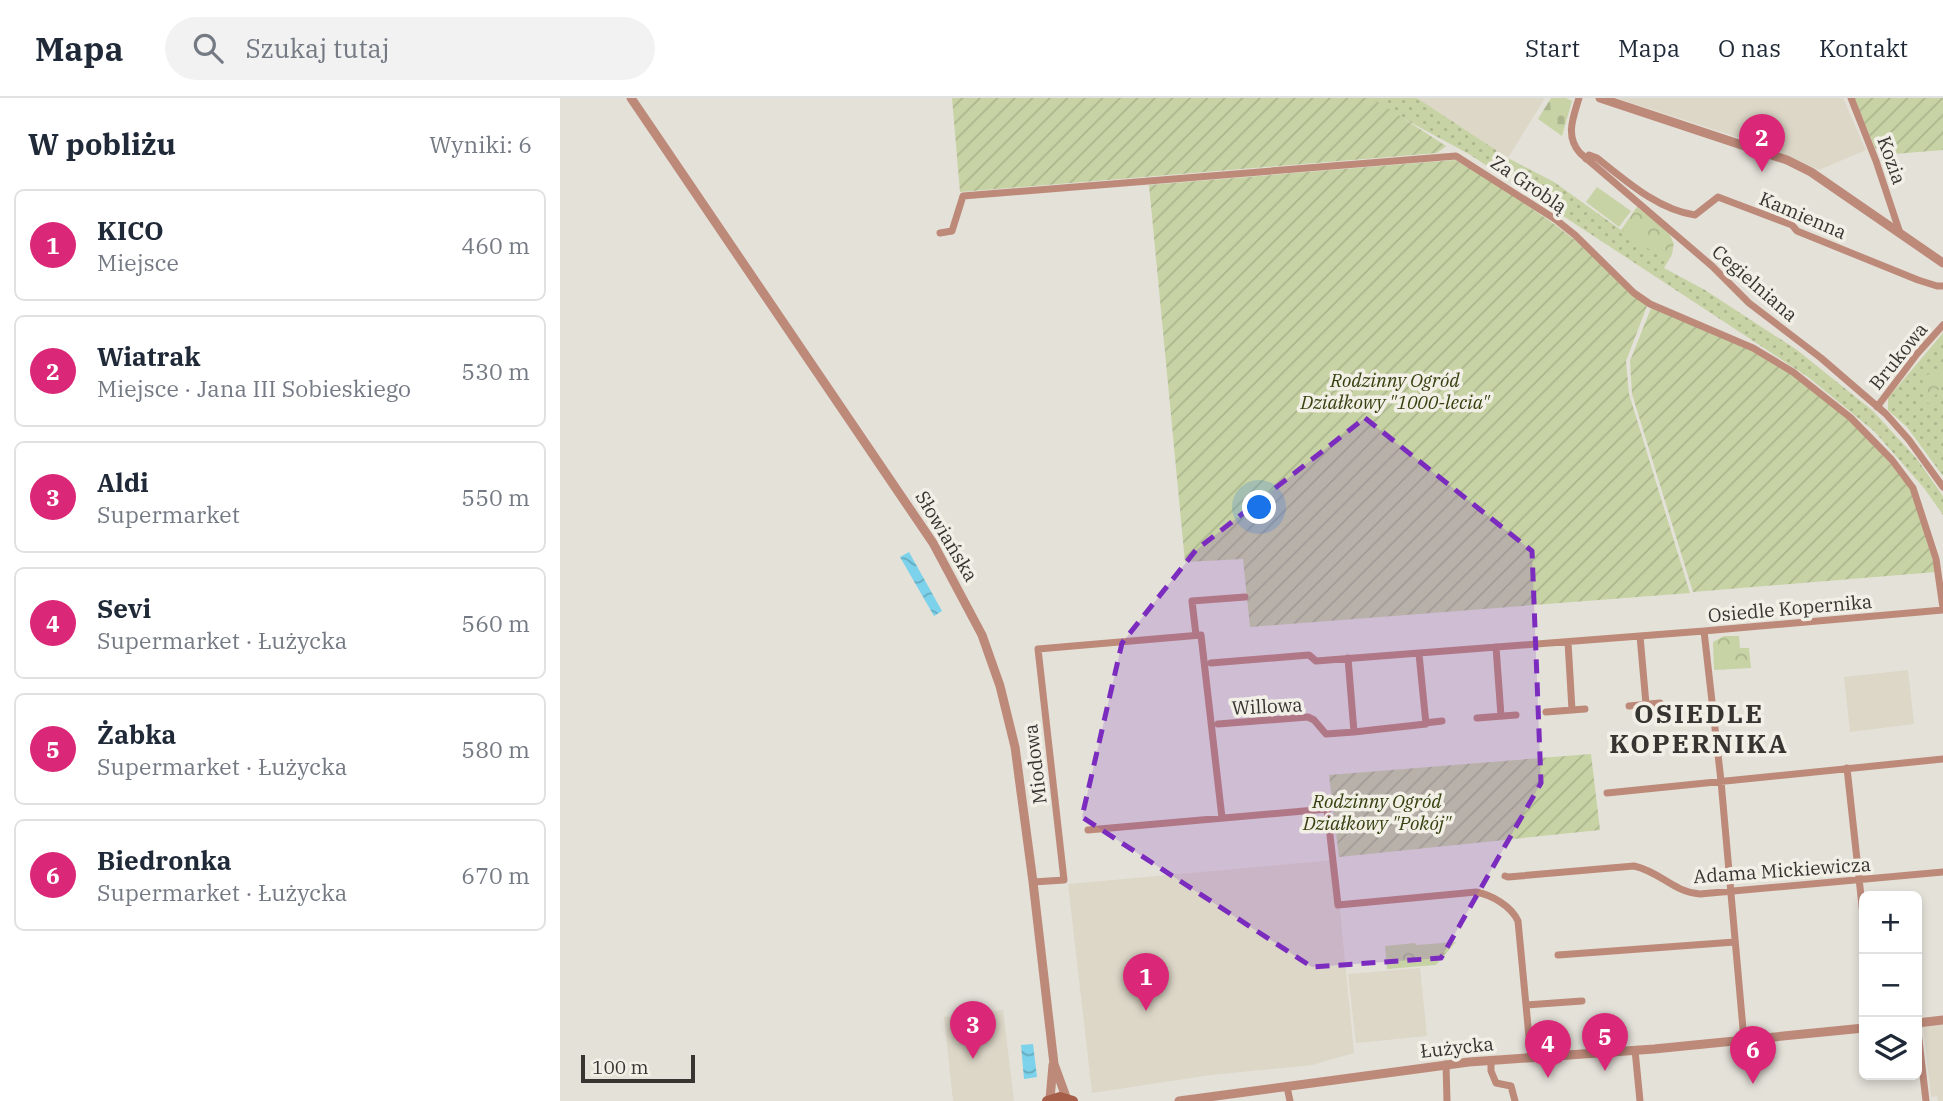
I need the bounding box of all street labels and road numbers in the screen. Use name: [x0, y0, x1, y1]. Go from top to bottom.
street label: Kozia: [1872, 133, 1912, 187]
street label: Za Groblą: [1486, 150, 1572, 218]
street label: Kamienna: [1756, 186, 1850, 244]
street label: Cegielniana: [1707, 239, 1803, 327]
street label: Brukowa: [1864, 317, 1932, 395]
street label: Słowiańska: [911, 486, 983, 586]
street label: Osiedle Kopernika: [1707, 589, 1873, 627]
street label: Willowa: [1231, 692, 1303, 720]
street label: Miodowa: [1018, 723, 1052, 805]
street label: Adama Mickiewicza: [1692, 852, 1872, 888]
street label: Łużycka: [1419, 1031, 1495, 1063]

